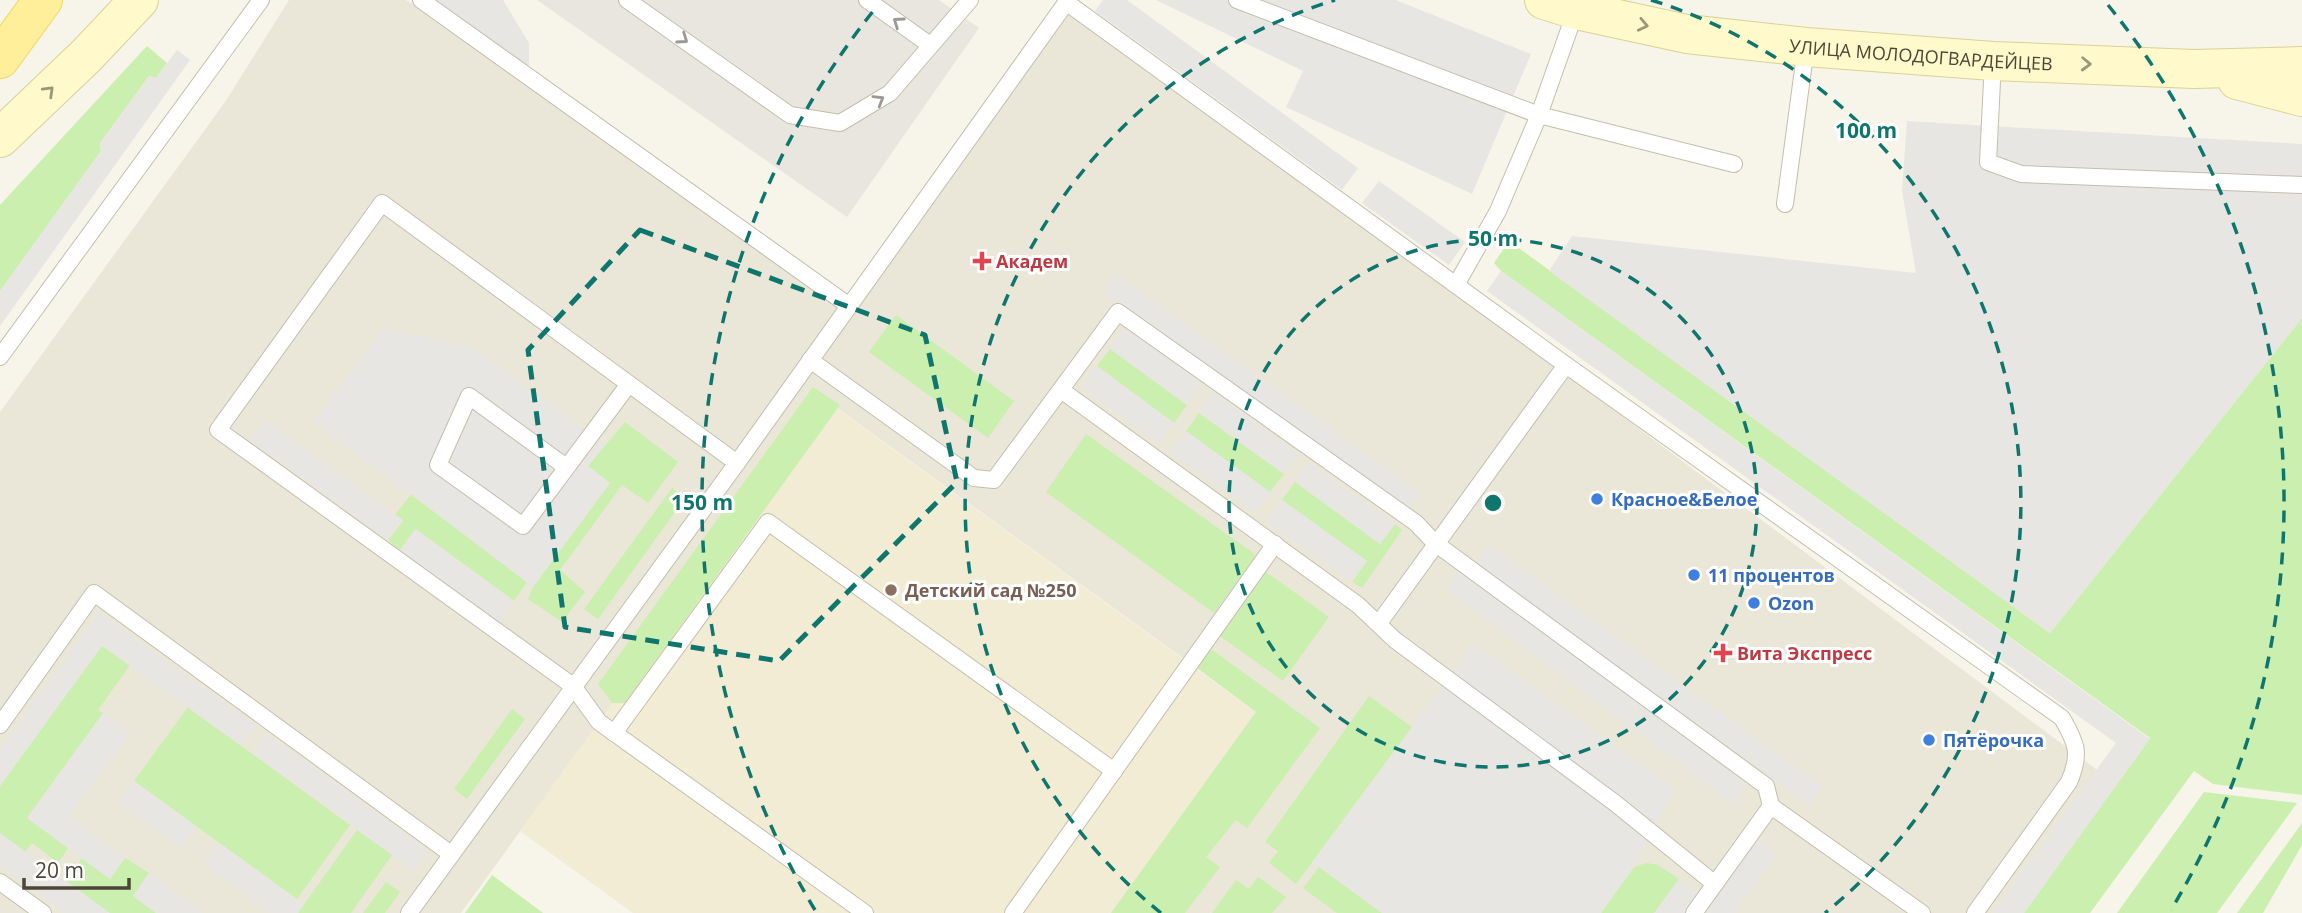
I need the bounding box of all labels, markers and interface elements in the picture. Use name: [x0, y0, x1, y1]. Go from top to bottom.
one-way arrow: [1636, 16, 1648, 31]
one-way arrow: [893, 18, 906, 31]
one-way arrow: [675, 31, 688, 44]
street label: УЛИЦА МОЛОДОГВАРДЕЙЦЕВ: [1788, 33, 2053, 75]
one-way arrow: [2081, 57, 2092, 72]
one-way arrow: [41, 87, 54, 99]
one-way arrow: [872, 95, 885, 108]
text: 100 m: [1835, 116, 1897, 144]
text: 50 m: [1468, 224, 1518, 252]
place label: Академ: [996, 249, 1068, 273]
marker: Академ: [974, 253, 990, 269]
place label: Красное&Белое: [1611, 487, 1757, 511]
text: 150 m: [671, 488, 733, 516]
centre of rings: [1481, 491, 1505, 515]
marker: Красное&Белое: [1589, 491, 1605, 507]
place label: 11 процентов: [1708, 563, 1835, 587]
marker: 11 процентов: [1686, 567, 1702, 583]
place label: Детский сад №250: [905, 578, 1076, 602]
marker: Детский сад №250: [883, 582, 899, 598]
place label: Ozon: [1768, 591, 1814, 615]
marker: Ozon: [1746, 595, 1762, 611]
place label: Вита Экспресс: [1737, 641, 1872, 665]
marker: Вита Экспресс: [1715, 645, 1731, 661]
place label: Пятёрочка: [1943, 728, 2044, 752]
marker: Пятёрочка: [1921, 732, 1937, 748]
scale bar: [24, 846, 130, 890]
text: 20 m: [35, 856, 84, 884]

